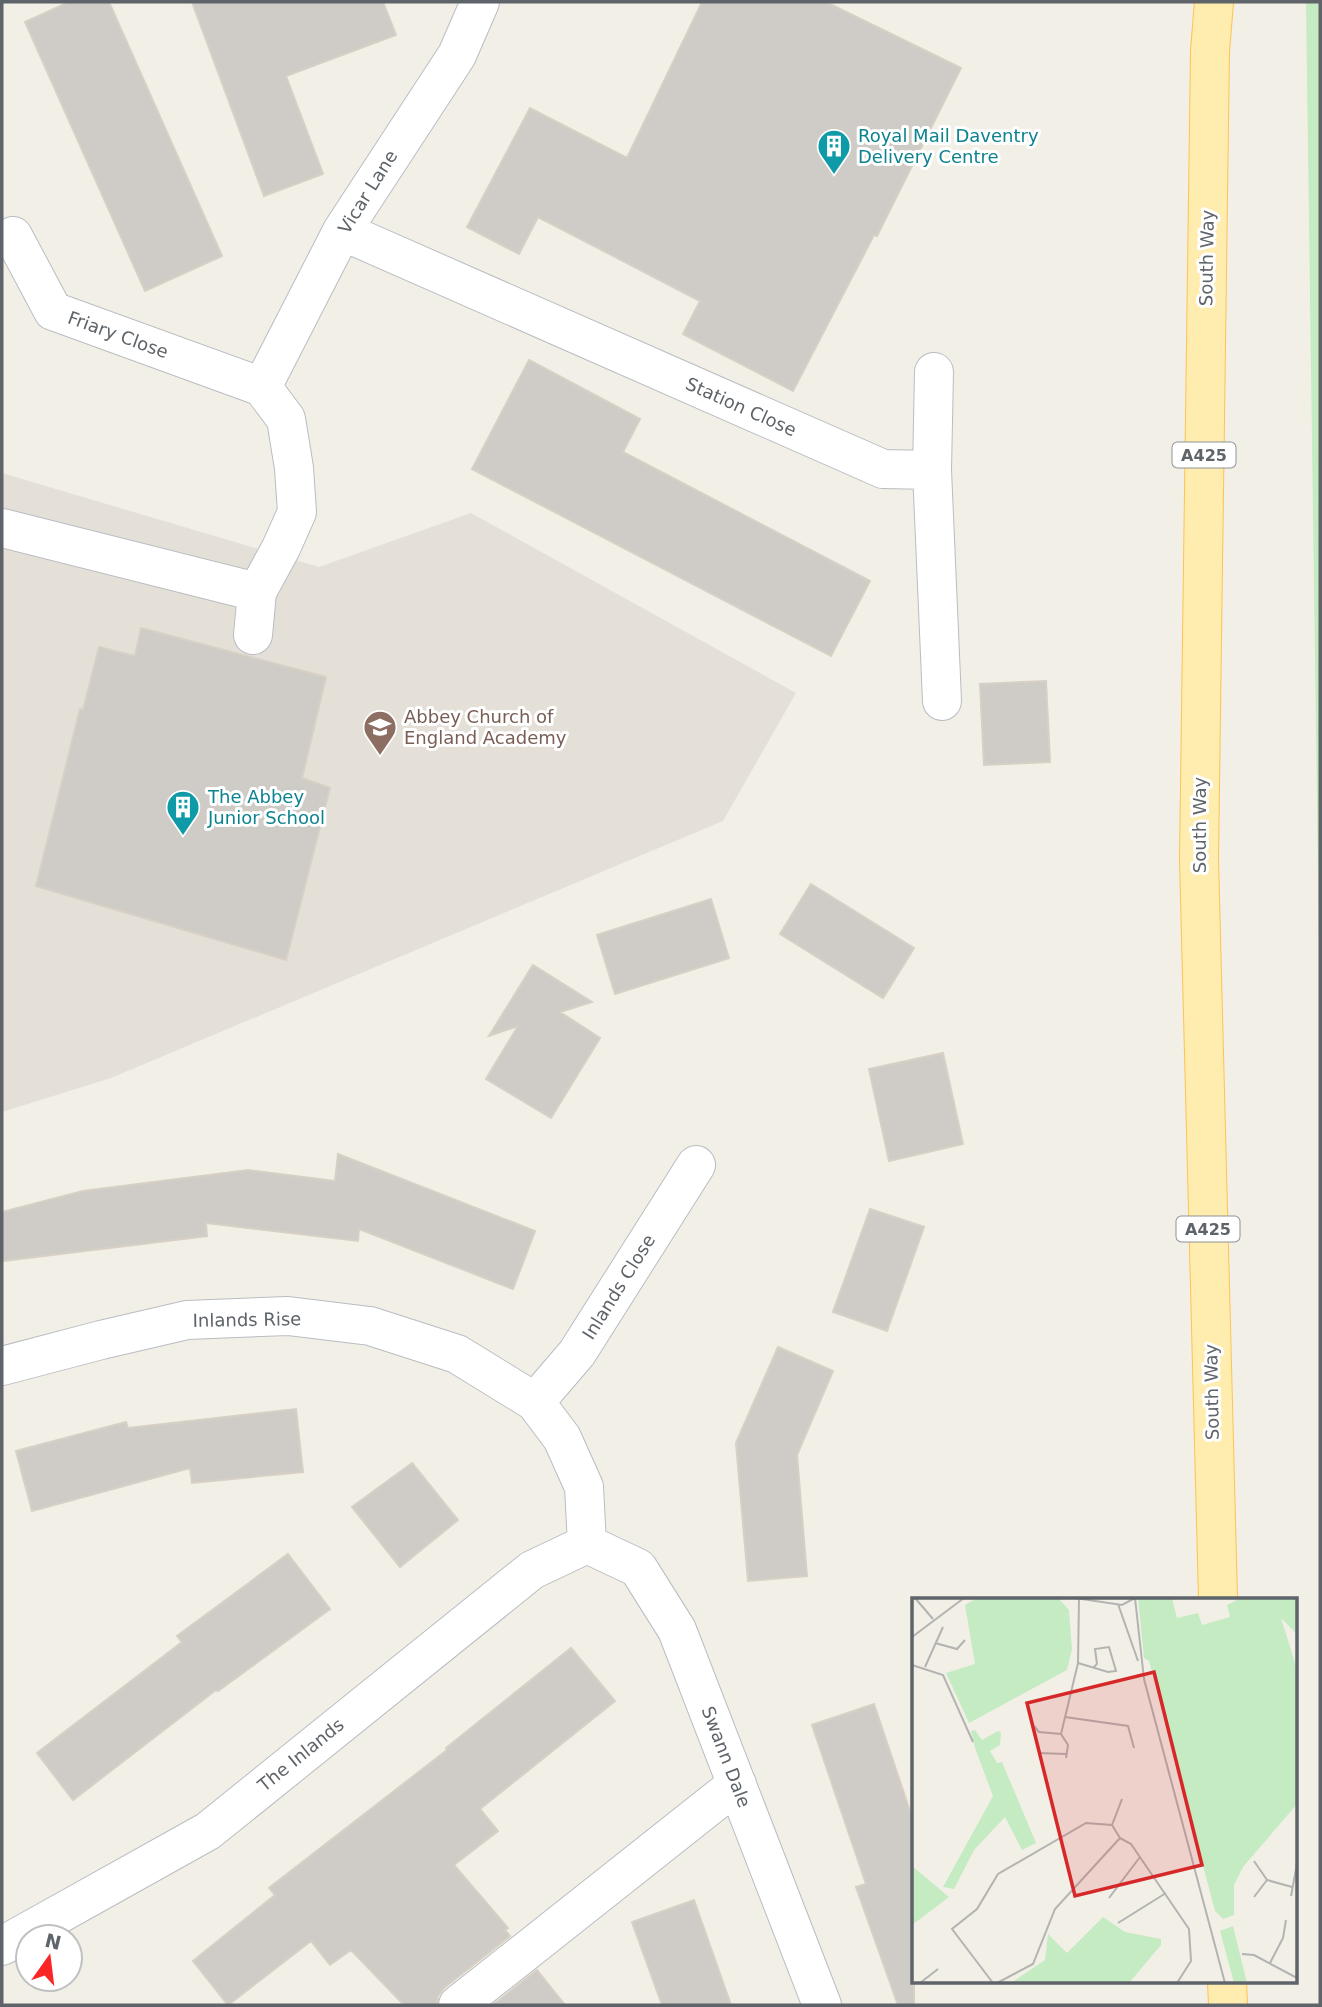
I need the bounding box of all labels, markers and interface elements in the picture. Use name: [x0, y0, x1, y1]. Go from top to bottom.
place label: Royal Mail Daventry Delivery Centre: [858, 125, 1039, 167]
building icon: Royal Mail Daventry Delivery Centre: [815, 127, 853, 176]
street label: Vicar Lane: [334, 146, 402, 237]
street label: South Way: [1195, 209, 1218, 306]
street label: Friary Close: [65, 307, 171, 362]
street label: Station Close: [683, 373, 800, 440]
road number: A425: [1172, 442, 1236, 468]
place label: Abbey Church of England Academy: [404, 706, 567, 748]
school or university icon: Abbey Church of England Academy: [361, 708, 399, 757]
street label: South Way: [1189, 776, 1210, 873]
place label: The Abbey Junior School: [207, 786, 325, 828]
building icon: The Abbey Junior School: [164, 788, 202, 837]
road number: A425: [1176, 1217, 1240, 1242]
street label: Inlands Close: [578, 1230, 659, 1343]
street label: Inlands Rise: [192, 1308, 301, 1331]
street label: South Way: [1200, 1343, 1223, 1440]
inset map: [912, 1598, 1298, 1982]
street label: Swann Dale: [698, 1703, 755, 1810]
street label: The Inlands: [253, 1714, 348, 1796]
north arrow: [14, 1923, 84, 1993]
text: N: [43, 1929, 63, 1954]

